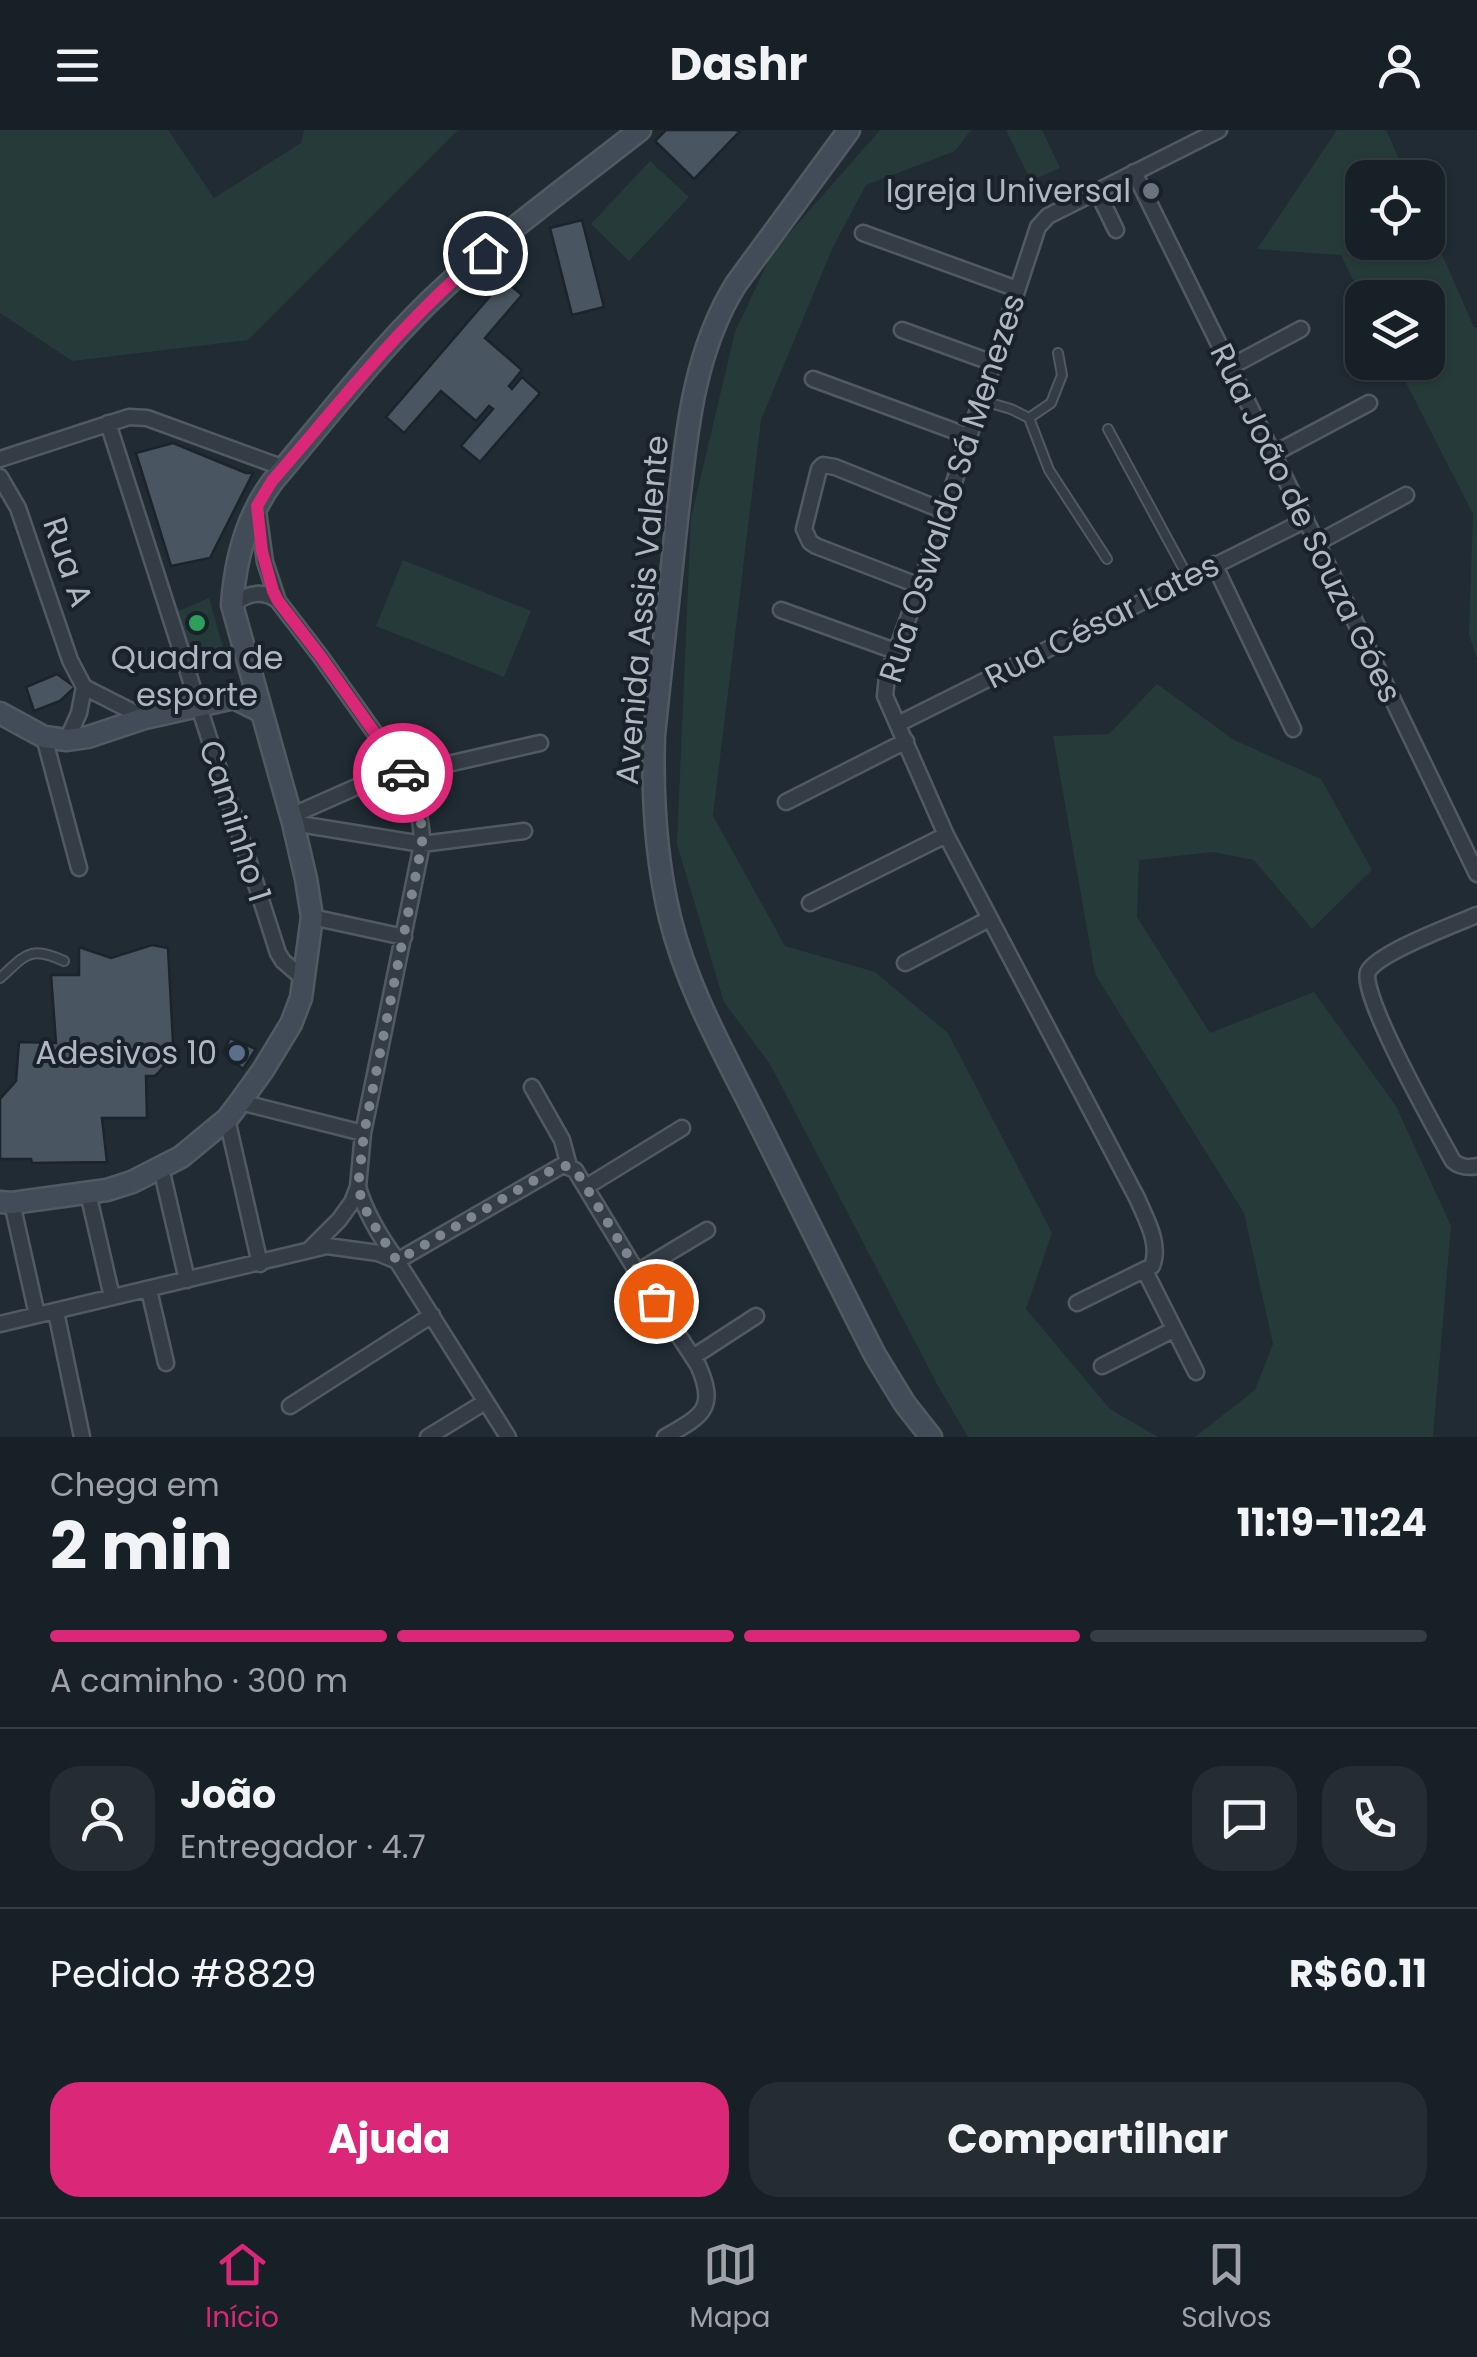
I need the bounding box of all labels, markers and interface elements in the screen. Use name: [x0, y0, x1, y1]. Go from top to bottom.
text: Dashr: [670, 33, 807, 96]
icon: menu: [50, 38, 105, 93]
icon: person: [1372, 38, 1427, 93]
map controls: [1345, 160, 1445, 380]
button: locate: [1345, 160, 1445, 260]
place label: Igreja Universal: [886, 168, 1131, 213]
marker: Igreja Universal: [1140, 180, 1162, 202]
pin: [443, 211, 528, 296]
icon: home: [458, 226, 513, 281]
button: layers: [1345, 280, 1445, 380]
street label: Rua Oswaldo Sá Menezes: [867, 288, 1036, 688]
street label: Rua João de Souza Góes: [1200, 336, 1413, 710]
street label: Avenida Assis Valente: [604, 433, 679, 787]
street label: Rua A: [32, 511, 105, 613]
street label: Rua César Lates: [977, 542, 1227, 699]
marker: Quadra de esporte: [186, 612, 208, 634]
place label: Quadra de esporte: [111, 635, 283, 717]
courier: [353, 723, 453, 823]
street label: Caminho 1: [188, 734, 283, 907]
icon: car: [376, 746, 431, 801]
place label: Adesivos 10: [35, 1030, 217, 1075]
marker: Adesivos 10: [226, 1042, 248, 1064]
pin: [614, 1259, 699, 1344]
icon: bag: [629, 1274, 684, 1329]
text: Chega em: [50, 1462, 220, 1507]
text: 11:19–11:24: [1237, 1496, 1427, 1549]
text: 2 min: [50, 1501, 233, 1592]
text: A caminho · 300 m: [50, 1658, 348, 1703]
button: person: [50, 1766, 155, 1871]
button: chat: [1192, 1766, 1297, 1871]
button: phone: [1322, 1766, 1427, 1871]
text: João: [180, 1768, 276, 1821]
text: Entregador · 4.7: [180, 1824, 426, 1869]
text: Pedido #8829: [50, 1947, 316, 2000]
text: R$60.11: [1289, 1947, 1427, 2000]
button: Ajuda: [50, 2082, 729, 2197]
button: Compartilhar: [749, 2082, 1427, 2197]
tab: Início: [205, 2237, 279, 2339]
tab: Mapa: [690, 2237, 770, 2339]
tab: Salvos: [1181, 2237, 1272, 2339]

